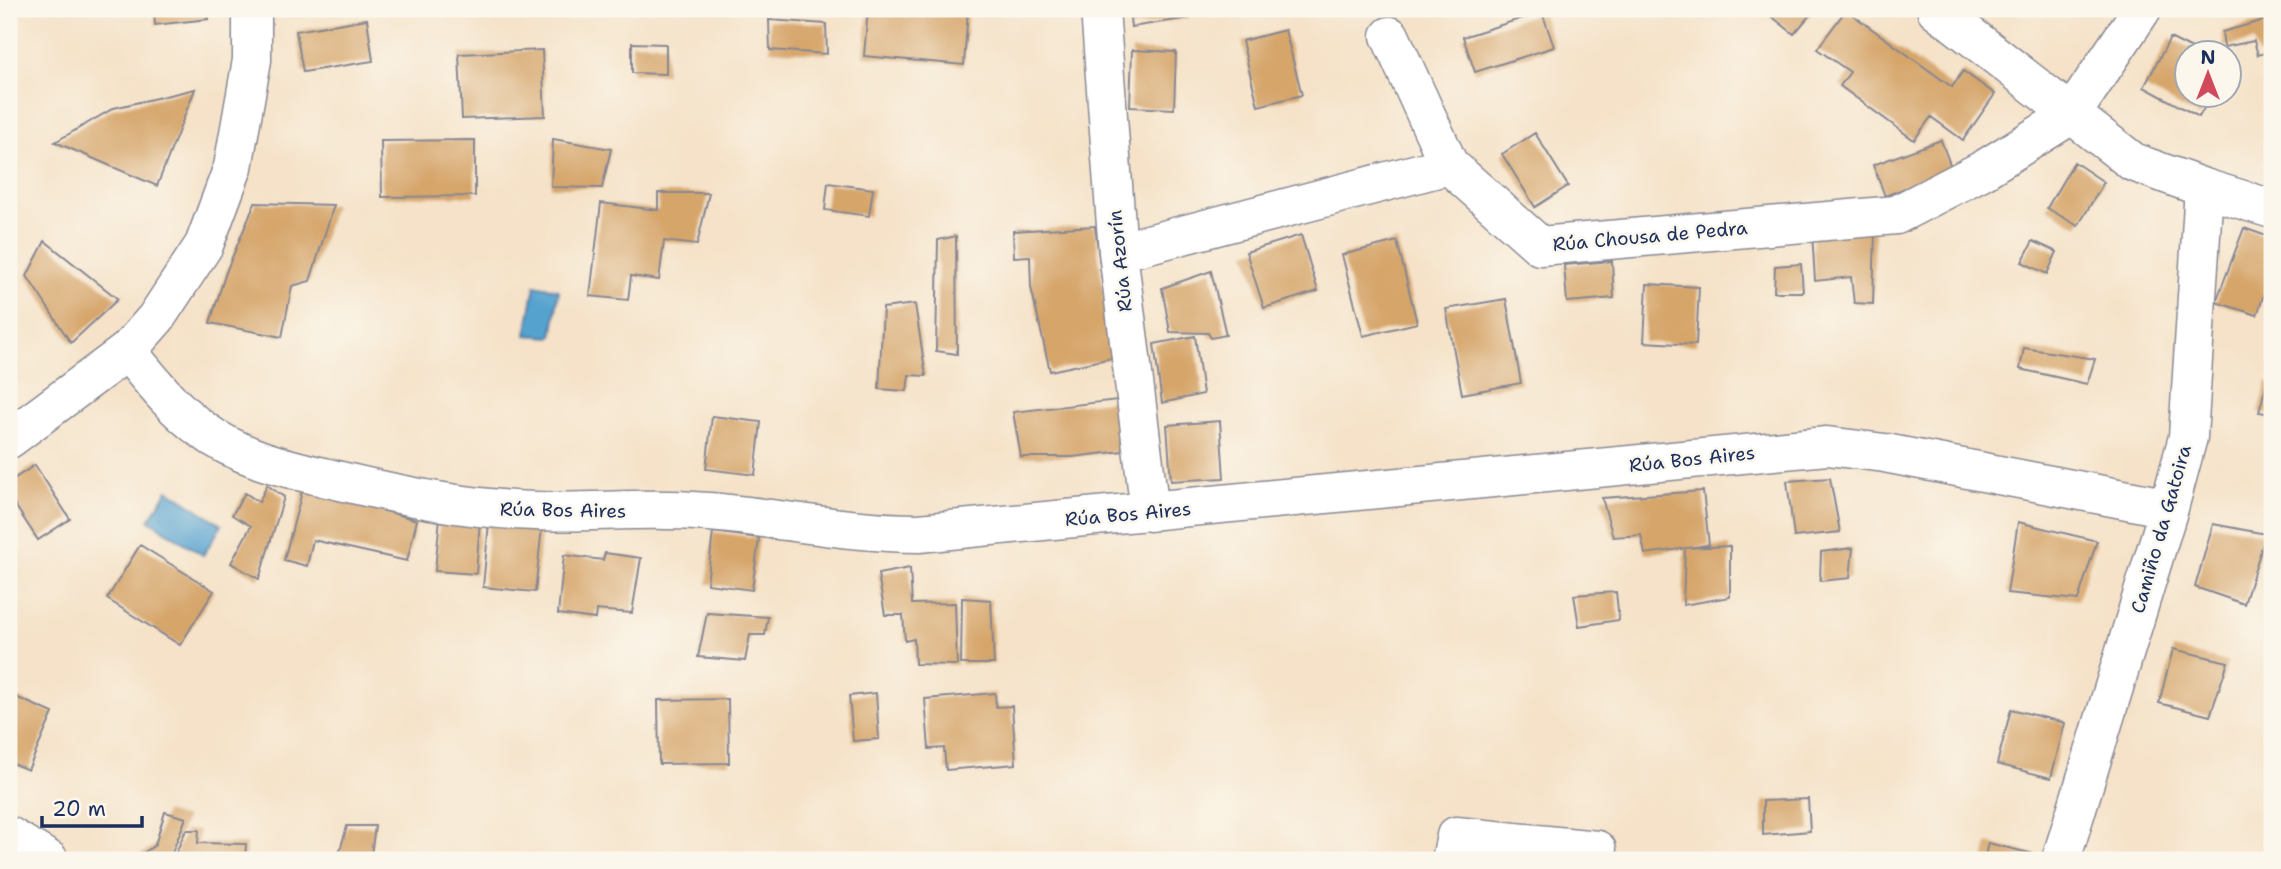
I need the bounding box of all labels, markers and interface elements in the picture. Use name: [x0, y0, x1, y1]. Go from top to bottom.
north arrow: [2172, 38, 2242, 108]
text: N: [2200, 45, 2216, 70]
street label: Rúa Azorín: [1102, 209, 1138, 313]
street label: Rúa Chousa de Pedra: [1551, 215, 1749, 257]
street label: Rúa Bos Aires: [1628, 440, 1756, 478]
street label: Camiño da Gatoira: [2125, 442, 2197, 616]
street label: Rúa Bos Aires: [500, 496, 626, 524]
street label: Rúa Bos Aires: [1064, 496, 1192, 532]
scale bar: [42, 785, 142, 829]
text: 20 m: [52, 795, 106, 823]

